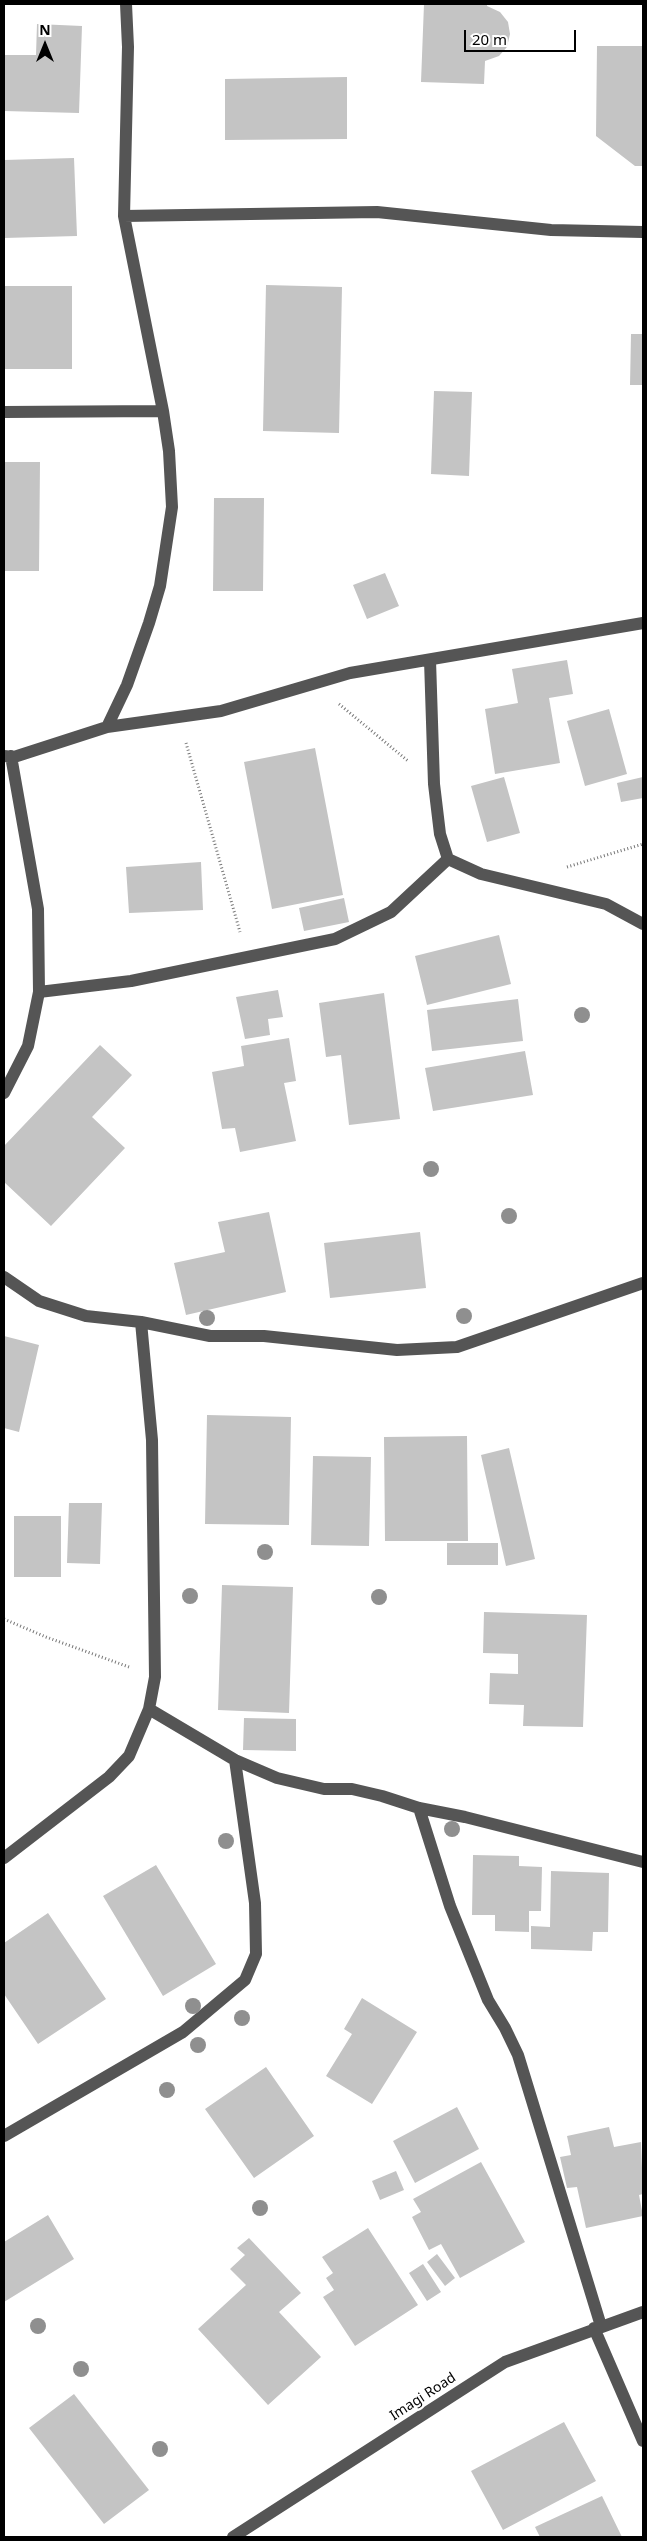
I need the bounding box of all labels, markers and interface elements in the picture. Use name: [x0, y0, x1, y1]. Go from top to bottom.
north arrow: [20, 20, 70, 70]
text: N: [39, 20, 51, 39]
scale bar: [467, 20, 580, 52]
text: 20 m: [472, 29, 507, 49]
street label: Imagi Road: [387, 2369, 459, 2425]

